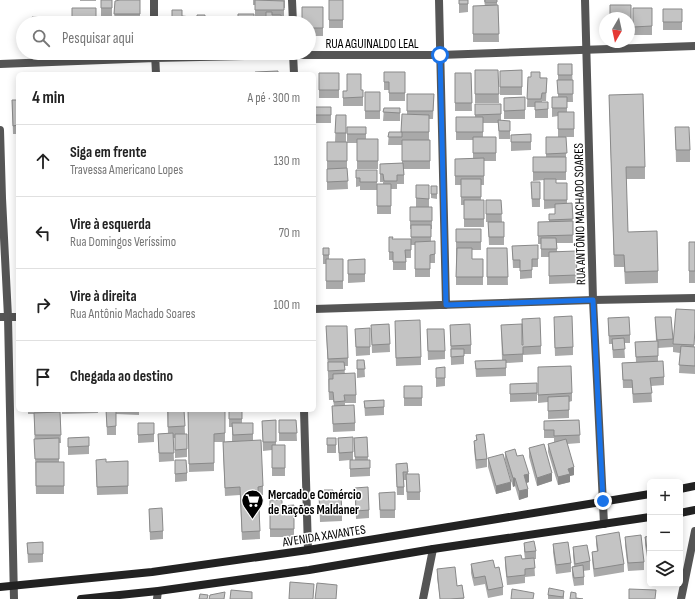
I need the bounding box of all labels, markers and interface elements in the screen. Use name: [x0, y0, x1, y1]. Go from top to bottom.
north arrow: [599, 12, 635, 48]
search box: [16, 16, 316, 60]
icon: search: [30, 27, 52, 49]
text: Pesquisar aqui: [62, 29, 134, 48]
street label: RUA AGUINALDO LEAL: [325, 36, 419, 52]
route start: [431, 46, 449, 64]
text: 4 min: [32, 88, 65, 108]
text: A pé · 300 m: [248, 90, 300, 106]
street label: RUA ANTÔNIO MACHADO SOARES: [571, 142, 589, 285]
text: Siga em frente: [70, 143, 147, 162]
icon: ahead: [32, 150, 54, 172]
text: 130 m: [274, 153, 300, 169]
text: Travessa Americano Lopes: [70, 162, 183, 178]
text: Vire à esquerda: [70, 215, 151, 234]
icon: left: [32, 222, 54, 244]
text: 70 m: [279, 225, 300, 241]
text: Rua Domingos Veríssimo: [70, 234, 176, 250]
text: Vire à direita: [70, 287, 137, 306]
icon: right: [32, 294, 54, 316]
text: 100 m: [273, 297, 300, 313]
text: Rua Antônio Machado Soares: [70, 306, 195, 322]
icon: arrive: [32, 366, 54, 388]
text: Chegada ao destino: [70, 367, 173, 386]
map controls: [647, 479, 683, 587]
button: +: [647, 479, 683, 515]
place label: Mercado e Comércio de Rações Maldaner: [268, 487, 362, 518]
supermarket icon: Mercado e Comércio de Rações Maldaner: [239, 488, 265, 521]
route end: [594, 492, 612, 510]
button: −: [647, 515, 683, 551]
street label: AVENIDA XAVANTES: [280, 521, 367, 551]
button: layers: [647, 551, 683, 587]

